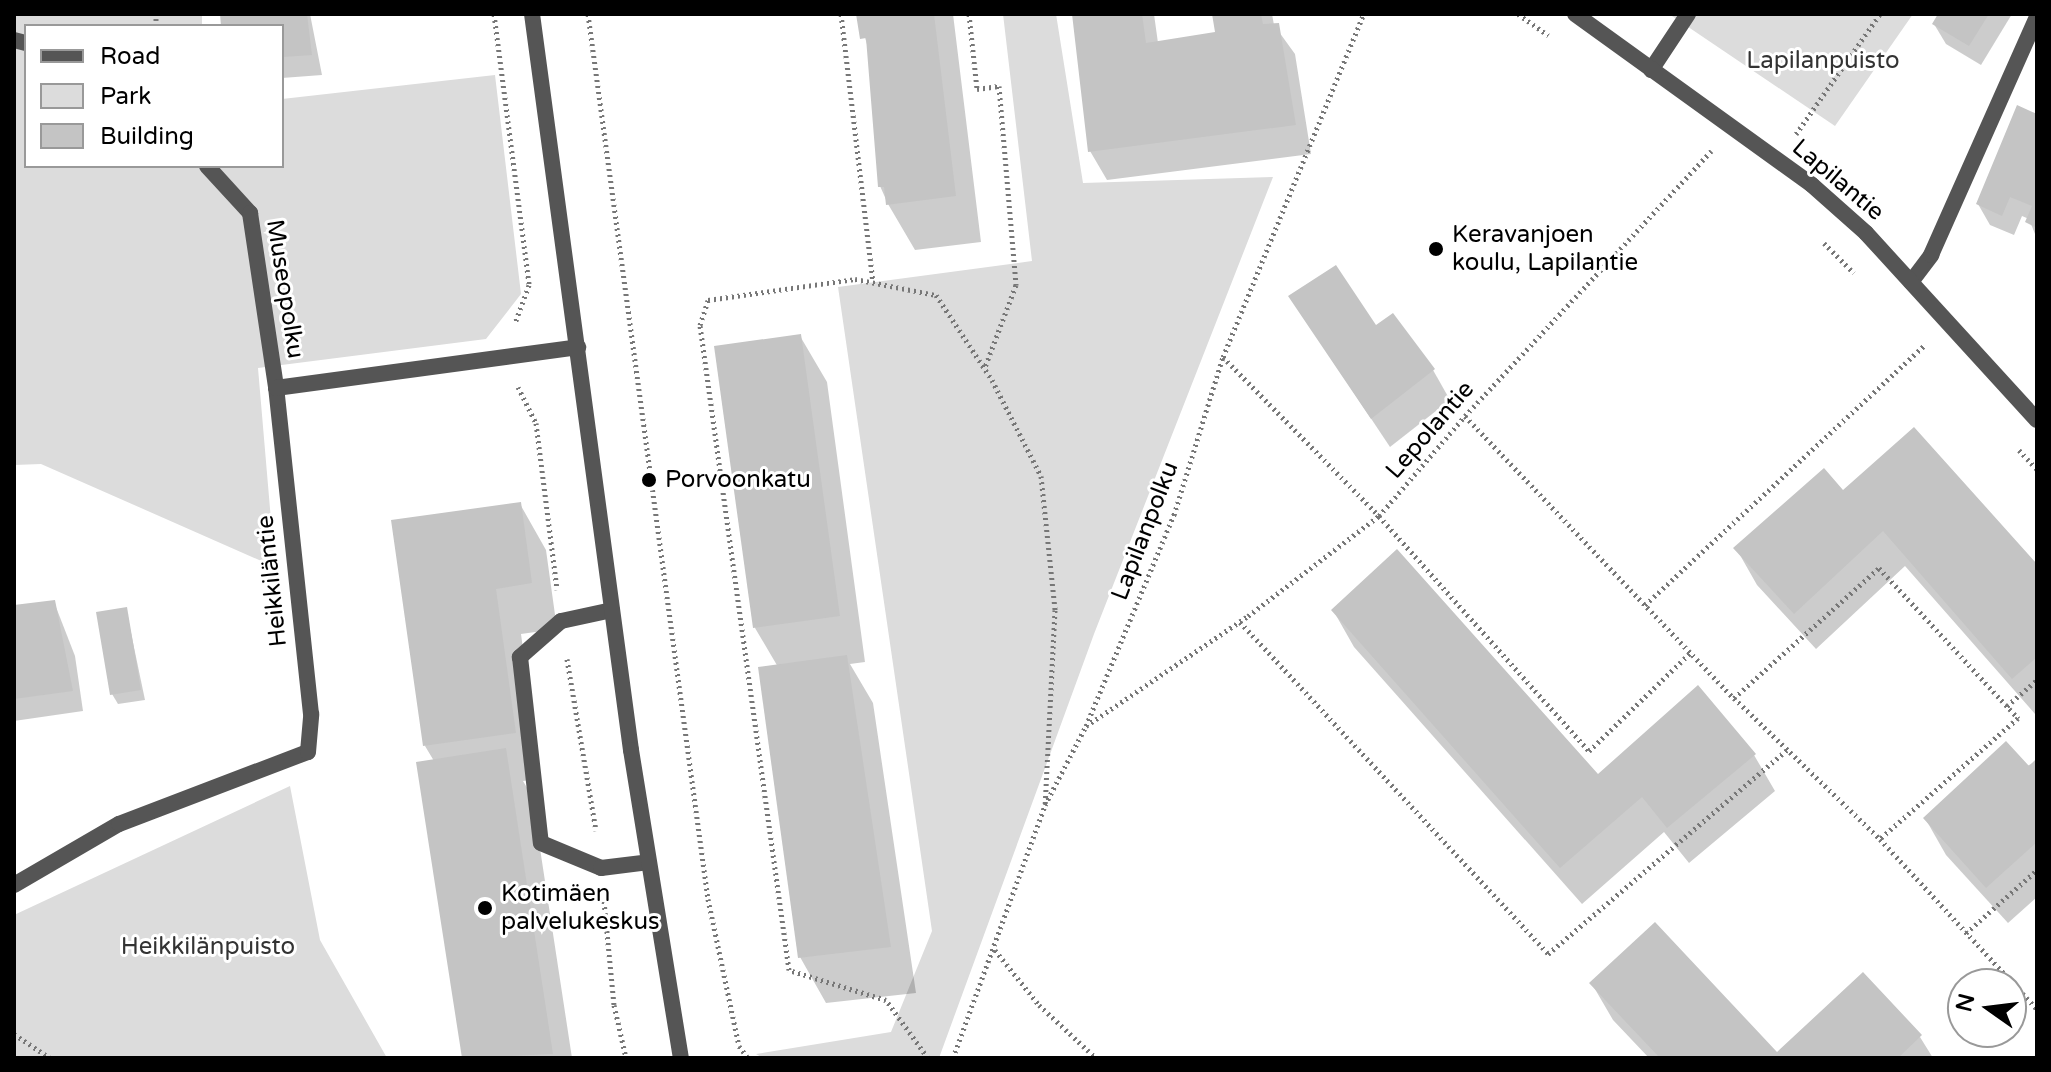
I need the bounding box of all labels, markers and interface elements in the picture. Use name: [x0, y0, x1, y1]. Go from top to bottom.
legend: [24, 24, 284, 168]
text: Road: [100, 42, 160, 71]
park label: Lapilanpuisto: [1746, 47, 1900, 75]
text: Park: [100, 82, 151, 111]
text: Building: [100, 122, 194, 151]
street label: Lapilantie: [1786, 133, 1890, 227]
street label: Museopolku: [260, 217, 310, 361]
place label: Keravanjoen koulu, Lapilantie: [1452, 221, 1638, 277]
marker: Keravanjoen koulu, Lapilantie: [1427, 240, 1445, 258]
street label: Lepolantie: [1380, 375, 1480, 485]
street label: Lapilanpolku: [1105, 458, 1185, 604]
place label: Porvoonkatu: [665, 466, 811, 494]
marker: Porvoonkatu: [640, 471, 658, 489]
street label: Heikkiläntie: [251, 514, 293, 648]
place label: Kotimäen palvelukeskus: [501, 880, 660, 936]
marker: Kotimäen palvelukeskus: [476, 899, 494, 917]
park label: Heikkilänpuisto: [121, 933, 295, 961]
north arrow: [1947, 968, 2027, 1048]
text: N: [1951, 991, 1980, 1014]

